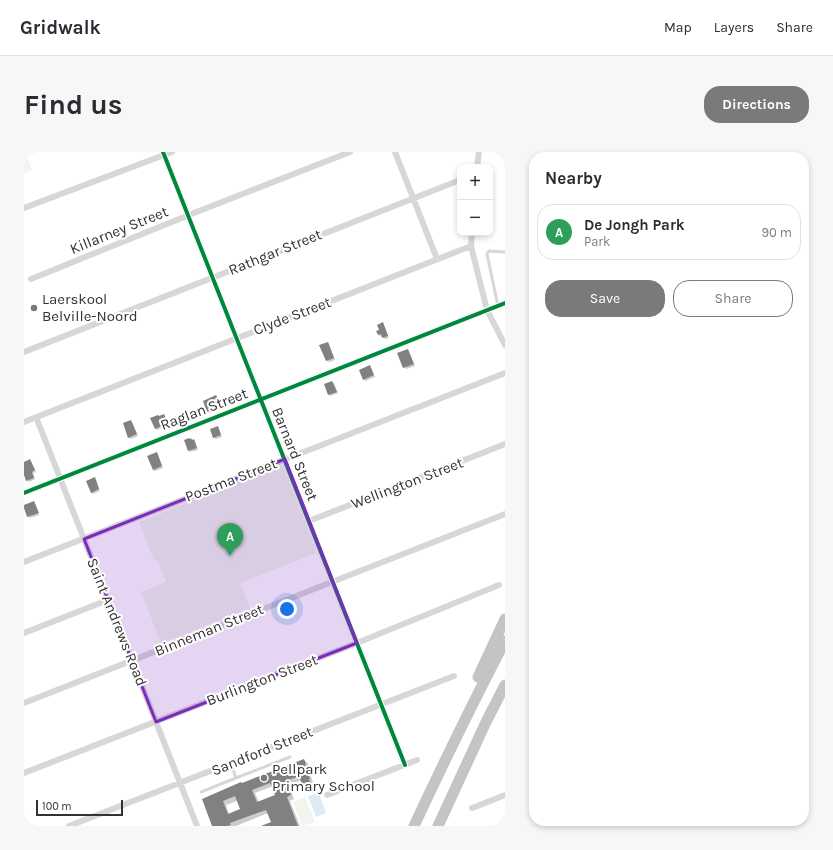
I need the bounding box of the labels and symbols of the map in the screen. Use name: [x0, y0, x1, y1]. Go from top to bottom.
street label: Killarney Street: [67, 202, 171, 258]
street label: Rathgar Street: [226, 225, 325, 279]
place label: Laerskool Belville-Noord: [42, 290, 138, 325]
street label: Clyde Street: [251, 293, 334, 339]
marker: Laerskool Belville-Noord: [29, 303, 39, 313]
street label: Raglan Street: [158, 384, 251, 434]
street label: Barnard Street: [268, 405, 322, 504]
street label: Wellington Street: [348, 453, 466, 513]
street label: Postma Street: [182, 454, 280, 506]
pin: A: [217, 523, 243, 556]
street label: Saint Andrews Road: [83, 555, 151, 689]
your location: [277, 599, 297, 619]
street label: Binneman Street: [152, 600, 266, 660]
street label: Burlington Street: [204, 650, 320, 709]
street label: Sandford Street: [209, 722, 316, 780]
place label: Pellpark Primary School: [272, 760, 375, 795]
marker: Pellpark Primary School: [259, 773, 269, 783]
scale bar: [36, 798, 123, 817]

